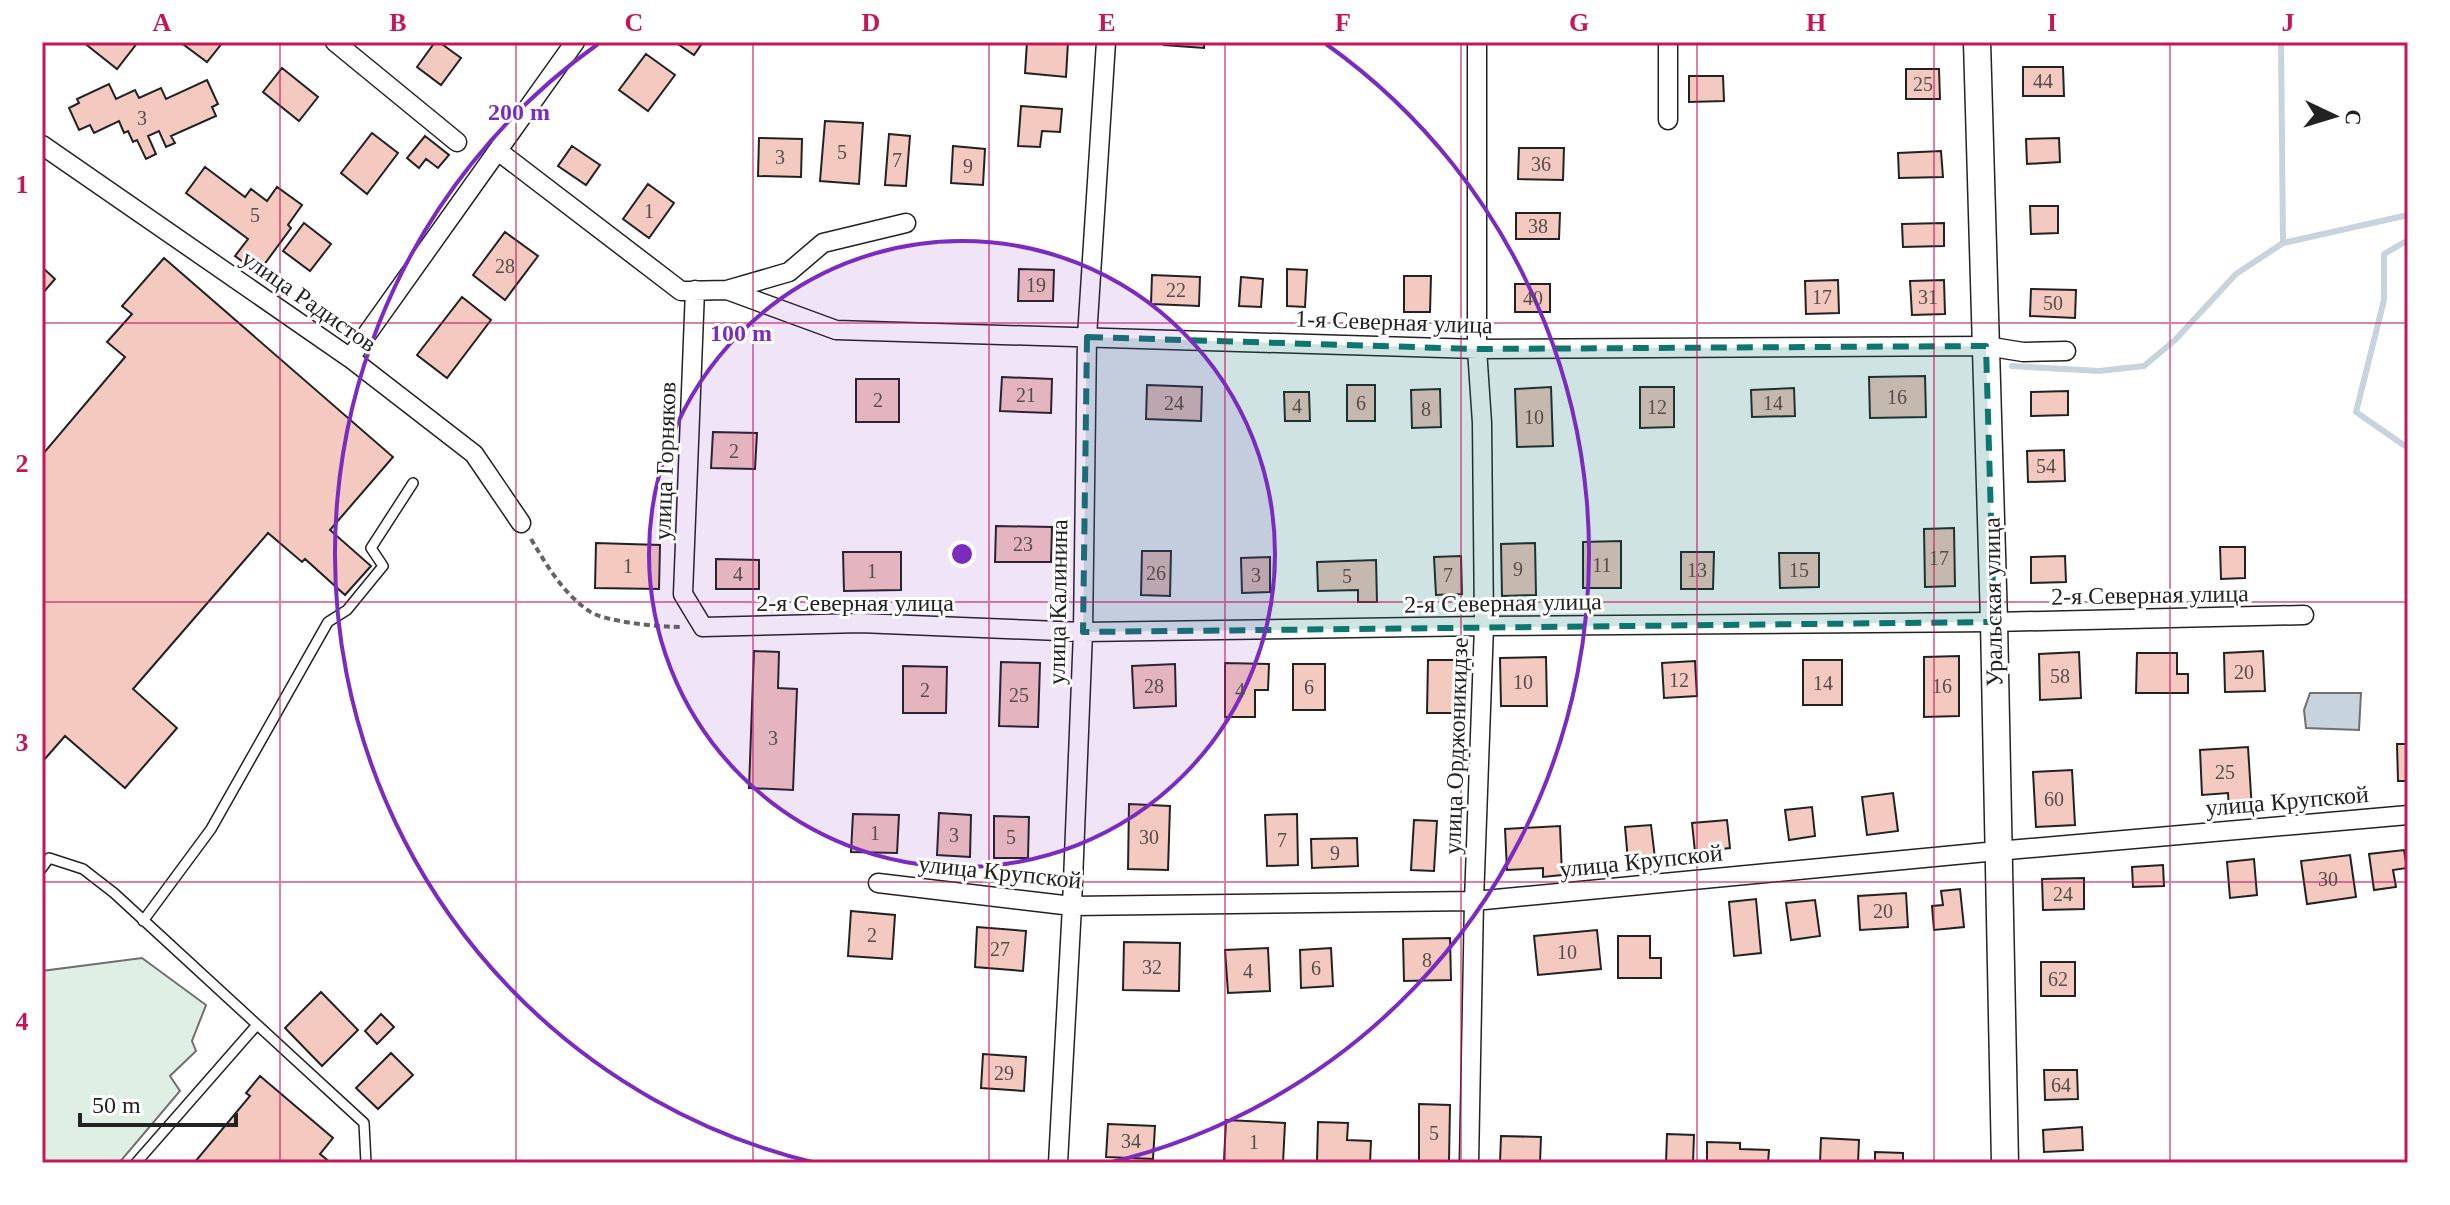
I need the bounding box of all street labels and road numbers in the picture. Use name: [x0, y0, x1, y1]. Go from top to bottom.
street label: улица Радистов: [237, 245, 381, 357]
street label: 1-я Северная улица: [1295, 306, 1494, 338]
street label: улица Горняков: [649, 381, 681, 541]
street label: Уральская улица: [1979, 517, 2007, 687]
street label: улица Калинина: [1044, 519, 1072, 685]
street label: 2-я Северная улица: [2051, 580, 2249, 610]
street label: 2-я Северная улица: [1404, 588, 1602, 618]
street label: 2-я Северная улица: [756, 590, 954, 616]
street label: улица Орджоникидзе: [1439, 637, 1473, 855]
street label: улица Крупской: [2204, 781, 2370, 821]
street label: улица Крупской: [1558, 839, 1724, 882]
street label: улица Крупской: [917, 851, 1083, 894]

